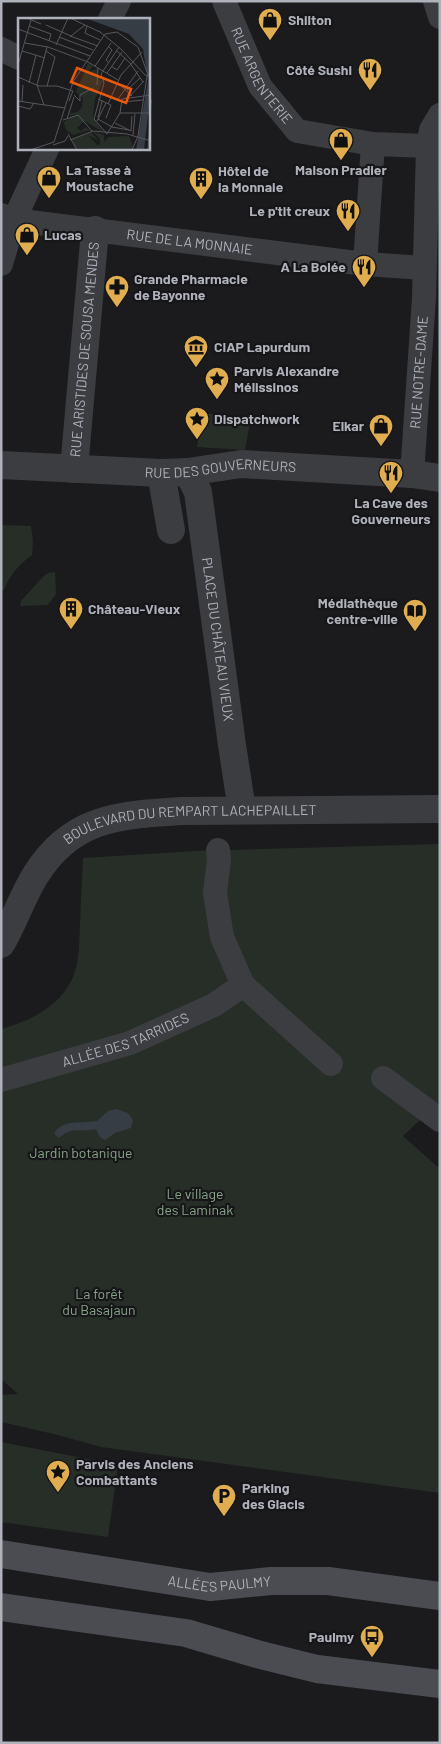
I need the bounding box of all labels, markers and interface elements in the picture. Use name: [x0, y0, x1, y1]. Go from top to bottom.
shop icon: Shilton: [257, 7, 283, 41]
place label: Shilton: [288, 11, 332, 28]
inset map: [18, 18, 150, 150]
street label: RUE ARGENTERIE: [228, 24, 297, 127]
restaurant icon: Côté Sushi: [357, 57, 383, 91]
place label: Côté Sushi: [286, 61, 352, 78]
shop icon: Maison Pradier: [328, 127, 354, 161]
place label: La Tasse à Moustache: [66, 161, 134, 194]
place label: Maison Pradier: [295, 161, 388, 178]
place label: Hôtel de la Monnaie: [218, 162, 284, 195]
shop icon: La Tasse à Moustache: [36, 165, 62, 199]
building icon: Hôtel de la Monnaie: [188, 166, 214, 200]
restaurant icon: Le p'tit creux: [335, 198, 361, 232]
place label: Le p'tit creux: [249, 202, 330, 219]
shop icon: Lucas: [14, 222, 40, 256]
street label: RUE DE LA MONNAIE: [126, 225, 254, 258]
place label: Lucas: [44, 226, 82, 243]
street label: RUE ARISTIDES DE SOUSA MENDES: [66, 241, 102, 458]
restaurant icon: A La Bolée: [351, 254, 377, 288]
place label: A La Bolée: [280, 258, 346, 275]
place label: Grande Pharmacie de Bayonne: [134, 270, 248, 303]
pharmacy icon: Grande Pharmacie de Bayonne: [104, 274, 130, 308]
street label: RUE NOTRE-DAME: [406, 315, 431, 429]
museum icon: CIAP Lapurdum: [183, 334, 209, 368]
place label: CIAP Lapurdum: [214, 338, 310, 355]
place label: Parvis Alexandre Mélissinos: [234, 362, 340, 395]
place icon: Parvis Alexandre Mélissinos: [204, 366, 230, 400]
place icon: Dispatchwork: [184, 406, 210, 440]
place label: Dispatchwork: [214, 410, 300, 427]
shop icon: Elkar: [368, 413, 394, 447]
place label: Elkar: [332, 417, 365, 434]
street label: RUE DES GOUVERNEURS: [144, 455, 297, 481]
restaurant icon: La Cave des Gouverneurs: [378, 460, 404, 494]
place label: La Cave des Gouverneurs: [352, 494, 430, 527]
street label: PLACE DU CHÂTEAU VIEUX: [199, 556, 238, 722]
place label: Médiathèque centre-ville: [318, 594, 398, 627]
building icon: Château-Vieux: [58, 596, 84, 630]
library icon: Médiathèque centre-ville: [402, 598, 428, 632]
place label: Château-Vieux: [88, 600, 181, 617]
street label: BOULEVARD DU REMPART LACHEPAILLET: [59, 801, 317, 847]
street label: ALLÉE DES TARRIDES: [60, 1008, 191, 1070]
park label: Jardin botanique: [30, 1144, 132, 1161]
park label: Le village des Laminak: [157, 1185, 233, 1218]
park label: La forêt du Basajaun: [62, 1285, 136, 1318]
place label: Parvis des Anciens Combattants: [76, 1455, 194, 1488]
place icon: Parvis des Anciens Combattants: [45, 1459, 71, 1493]
place label: Parking des Glacis: [242, 1479, 305, 1512]
parking icon: Parking des Glacis: [211, 1483, 237, 1517]
street label: ALLÉES PAULMY: [167, 1571, 272, 1595]
bus stop icon: Paulmy: [359, 1624, 385, 1658]
place label: Paulmy: [309, 1628, 354, 1645]

